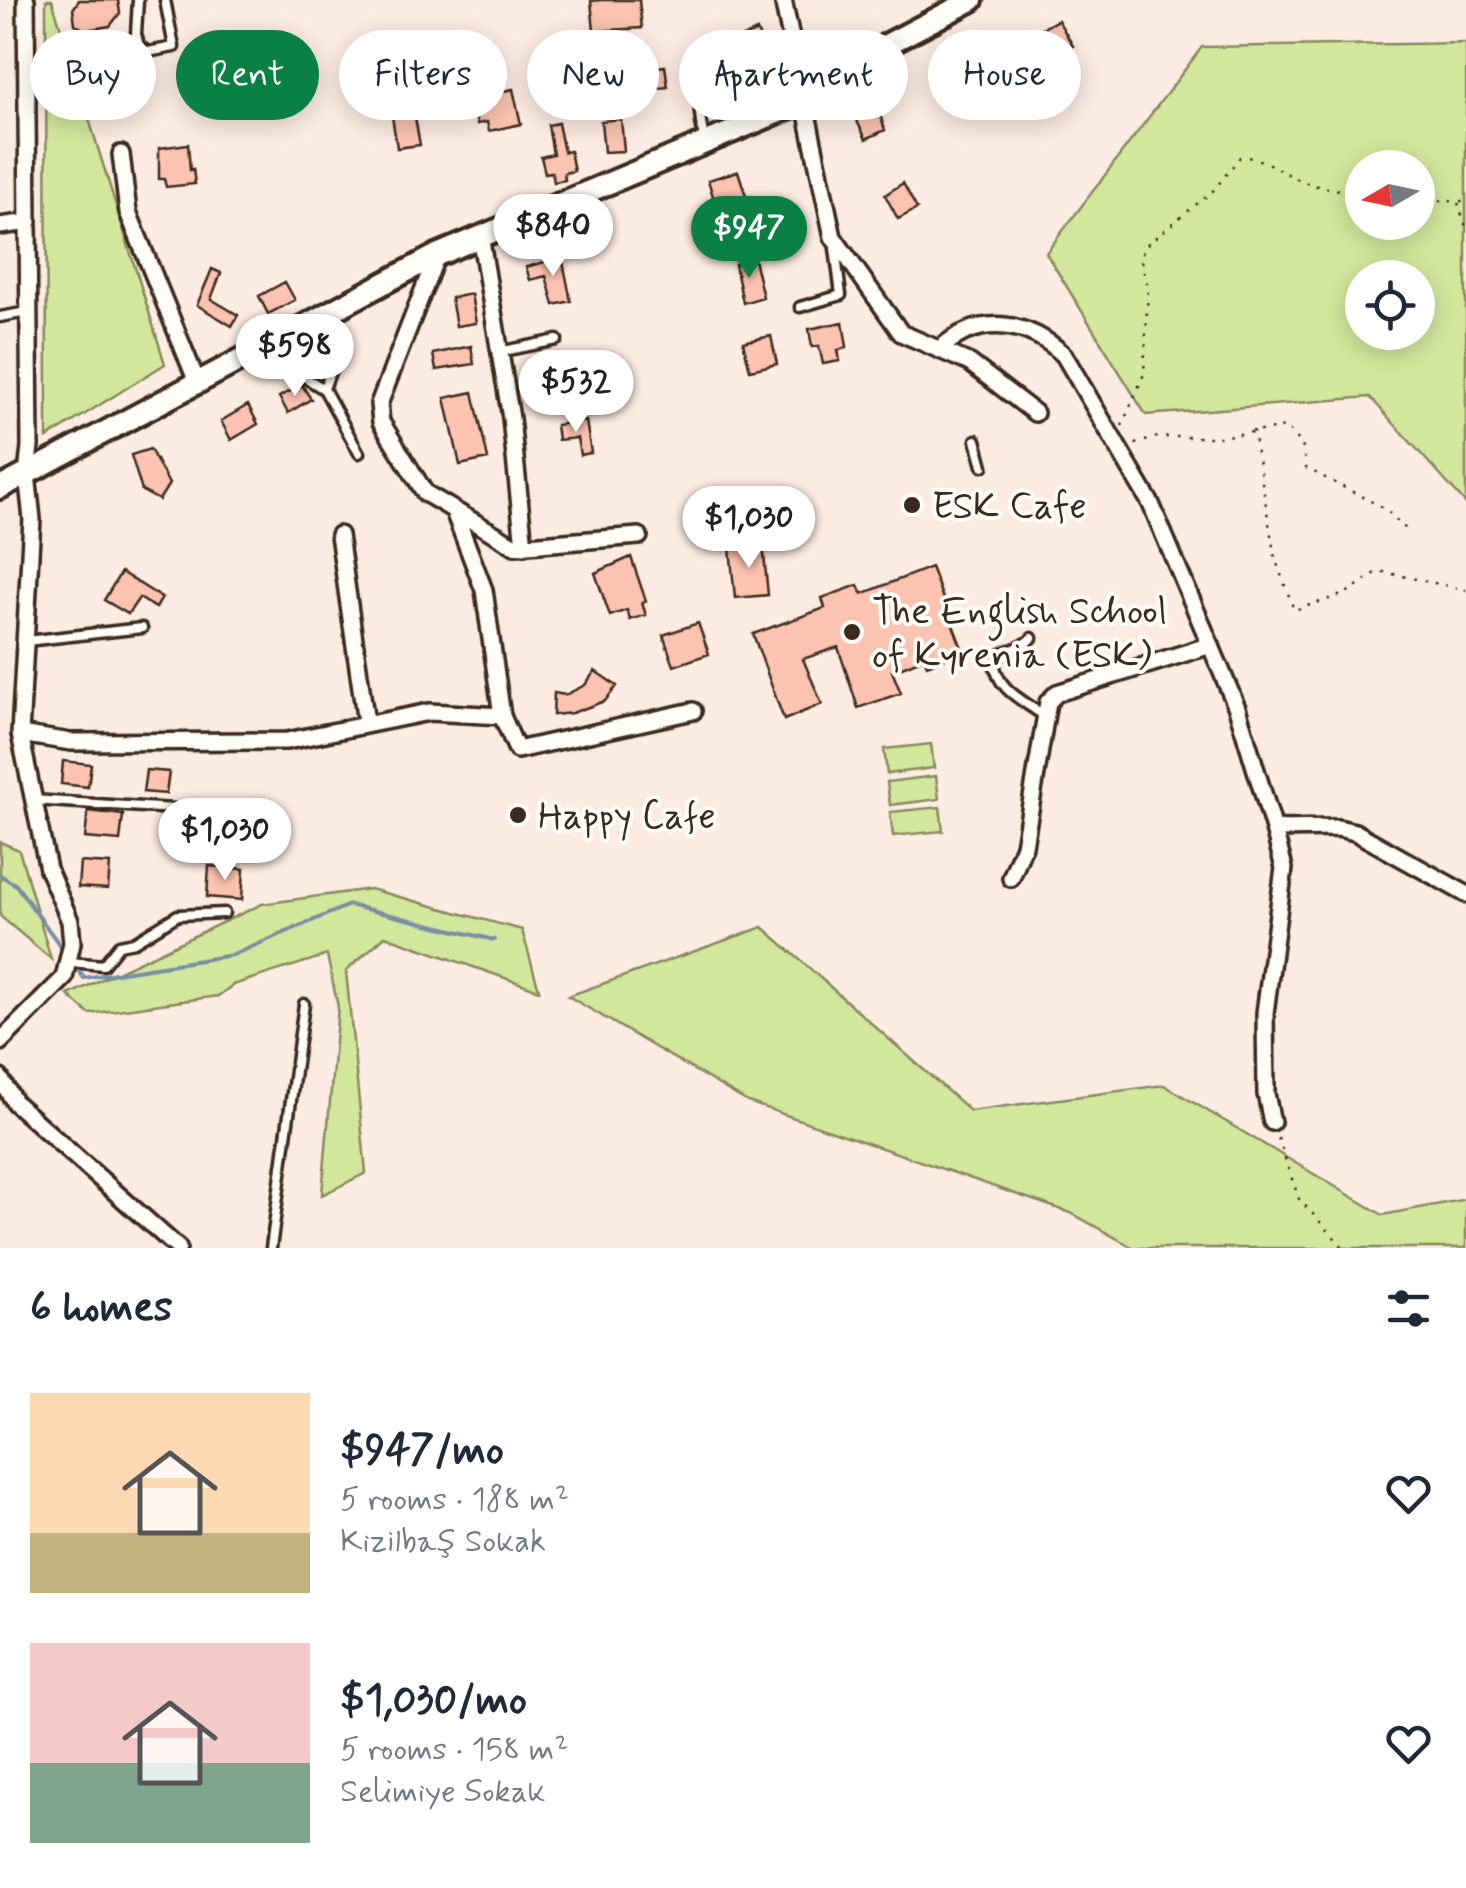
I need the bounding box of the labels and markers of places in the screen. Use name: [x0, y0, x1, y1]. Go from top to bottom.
pin: $840: [494, 194, 612, 279]
pin: $947: [690, 196, 808, 281]
pin: $598: [236, 314, 354, 399]
pin: $532: [517, 350, 635, 435]
place label: ESK Cafe: [932, 483, 1087, 532]
pin: $1,030: [668, 486, 830, 571]
marker: ESK Cafe: [901, 494, 923, 516]
place label: The English School of Kyrenia (ESK): [872, 588, 1167, 681]
marker: The English School of Kyrenia (ESK): [841, 621, 863, 643]
place label: Happy Cafe: [538, 793, 716, 842]
pin: $1,030: [144, 798, 306, 883]
marker: Happy Cafe: [507, 804, 529, 826]

